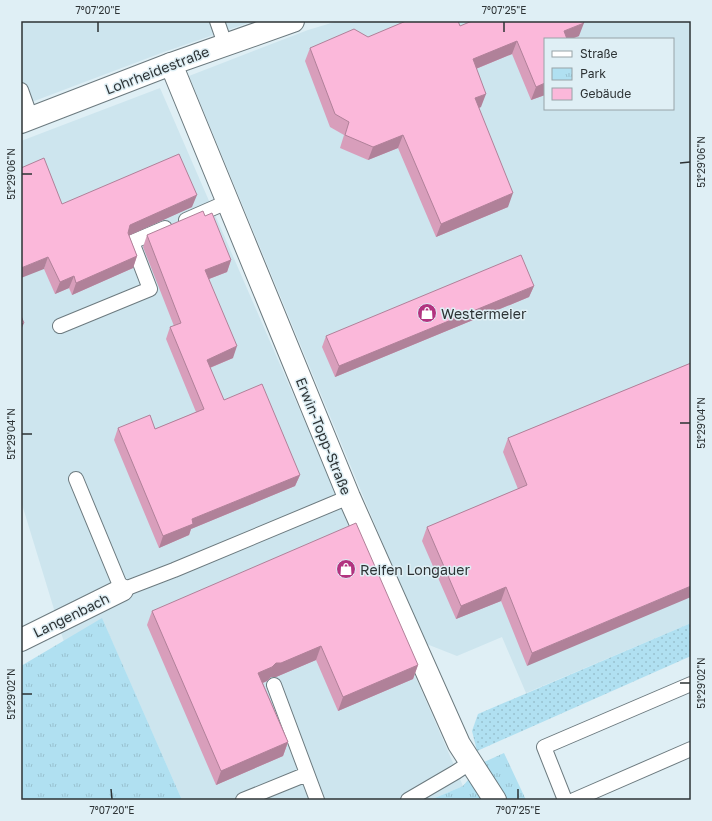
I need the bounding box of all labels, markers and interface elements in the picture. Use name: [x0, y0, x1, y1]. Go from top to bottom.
text: 7°07'20"E: [76, 4, 120, 16]
text: 7°07'25"E: [482, 4, 526, 16]
legend: [544, 38, 674, 110]
street label: Lohrheidestraße: [103, 42, 211, 98]
text: Straße: [580, 46, 618, 61]
text: Park: [580, 66, 606, 81]
text: Gebäude: [580, 86, 631, 101]
text: 51°29'06"N: [695, 136, 707, 188]
text: 51°29'06"N: [5, 148, 17, 200]
shop icon: Westermeier: [416, 302, 438, 324]
place label: Westermeier: [441, 305, 527, 322]
street label: Erwin-Topp-Straße: [293, 375, 355, 497]
text: 51°29'04"N: [695, 397, 707, 449]
text: 51°29'04"N: [5, 408, 17, 460]
shop icon: Reifen Longauer: [335, 558, 357, 580]
place label: Reifen Longauer: [360, 561, 470, 578]
street label: Langenbach: [30, 589, 112, 641]
text: 51°29'02"N: [695, 657, 707, 709]
text: 51°29'02"N: [5, 668, 17, 720]
text: 7°07'20"E: [90, 804, 134, 816]
text: 7°07'25"E: [496, 804, 540, 816]

